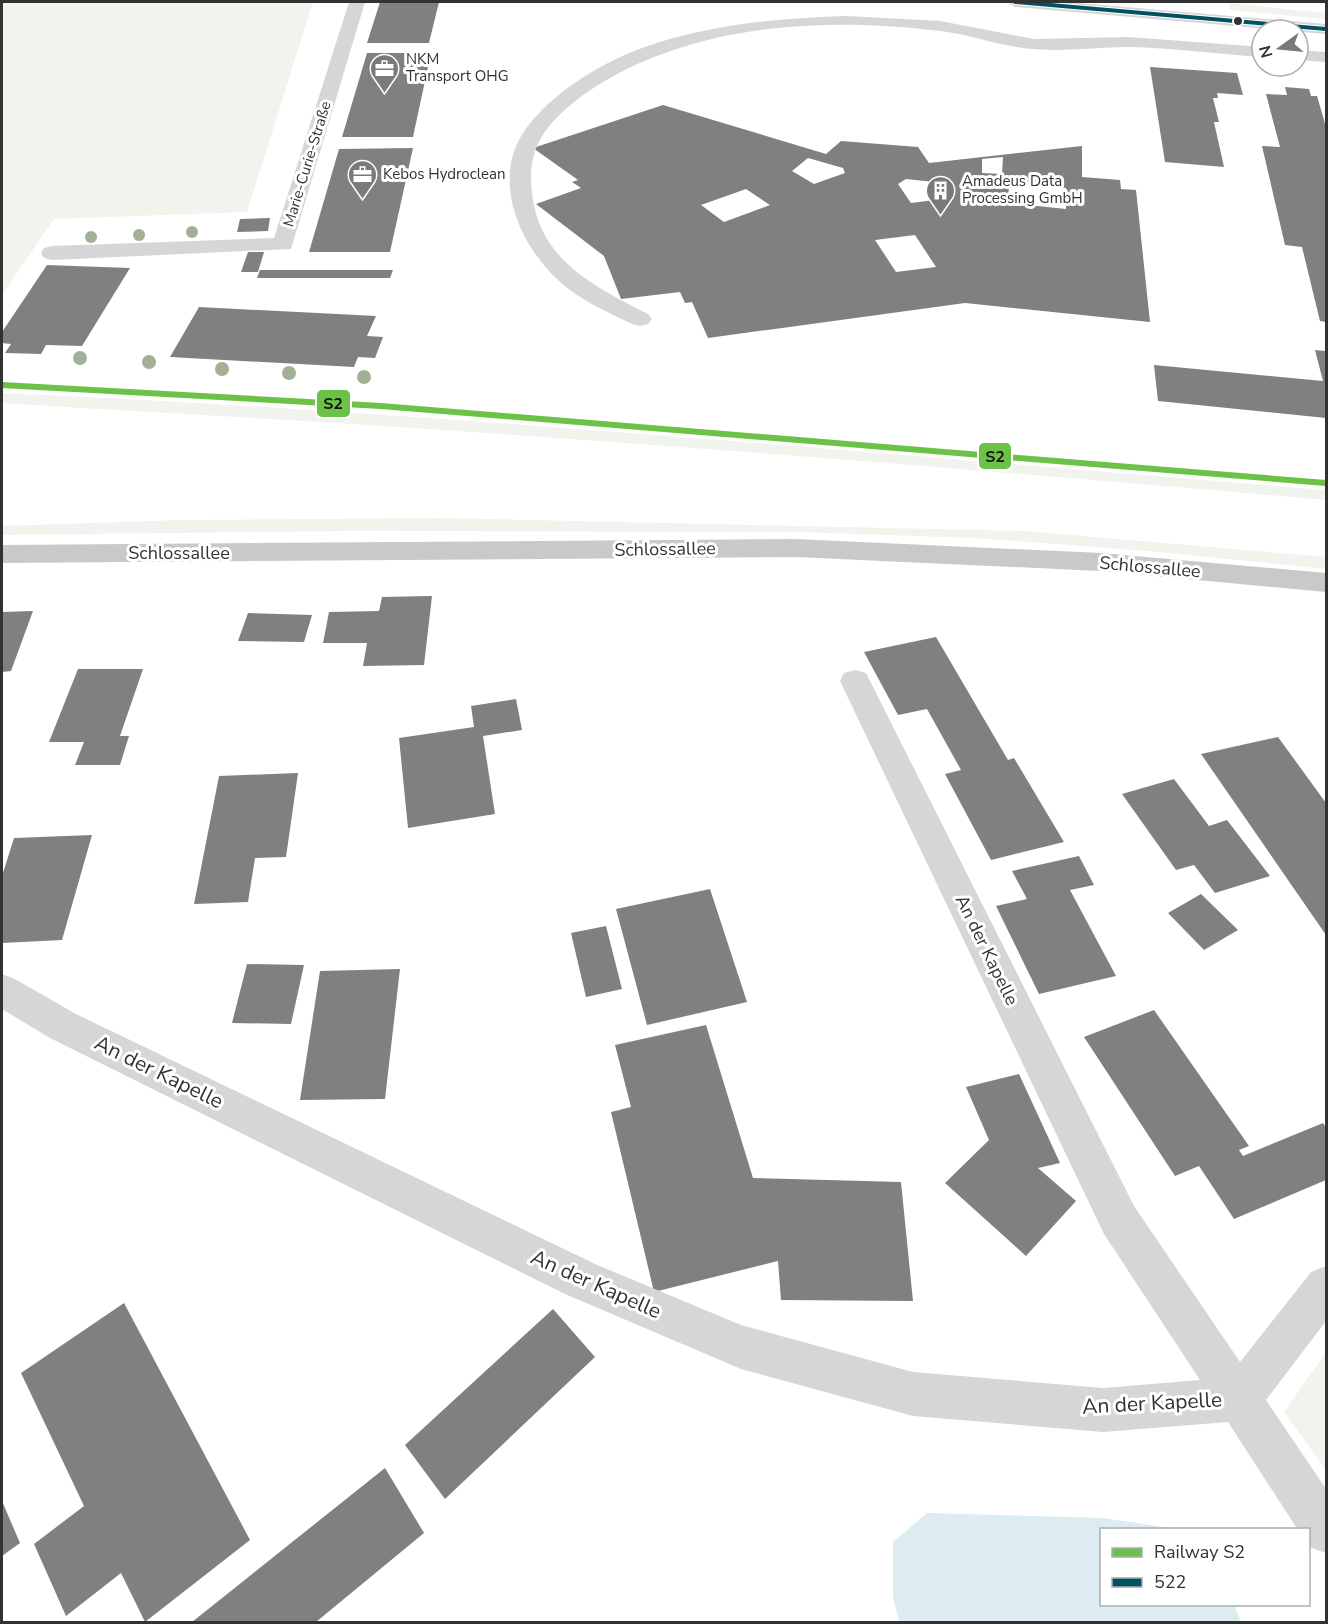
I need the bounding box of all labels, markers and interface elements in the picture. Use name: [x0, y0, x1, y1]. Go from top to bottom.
unlabelled marker: [1232, 15, 1244, 27]
north arrow: [1250, 18, 1310, 78]
text: N: [1254, 43, 1279, 60]
place label: NKM Transport OHG: [406, 49, 509, 86]
office icon: NKM Transport OHG: [369, 52, 401, 94]
street label: Marie-Curie-Straße: [278, 99, 336, 229]
office icon: Kebos Hydroclean: [346, 158, 378, 200]
place label: Kebos Hydroclean: [383, 164, 505, 184]
place label: Amadeus Data Processing GmbH: [962, 171, 1083, 208]
building icon: Amadeus Data Processing GmbH: [925, 174, 957, 216]
line badge: S2: [316, 389, 351, 418]
text: S2: [323, 393, 343, 415]
line badge: S2: [978, 442, 1012, 470]
text: S2: [985, 446, 1005, 468]
street label: Schlossallee: [614, 536, 716, 562]
street label: Schlossallee: [128, 541, 230, 565]
street label: Schlossallee: [1098, 551, 1202, 583]
street label: An der Kapelle: [950, 891, 1024, 1009]
street label: An der Kapelle: [90, 1029, 228, 1115]
street label: An der Kapelle: [526, 1243, 666, 1325]
street label: An der Kapelle: [1081, 1385, 1223, 1421]
legend: [1100, 1528, 1310, 1606]
text: Railway S2: [1154, 1540, 1245, 1564]
text: 522: [1154, 1570, 1186, 1594]

